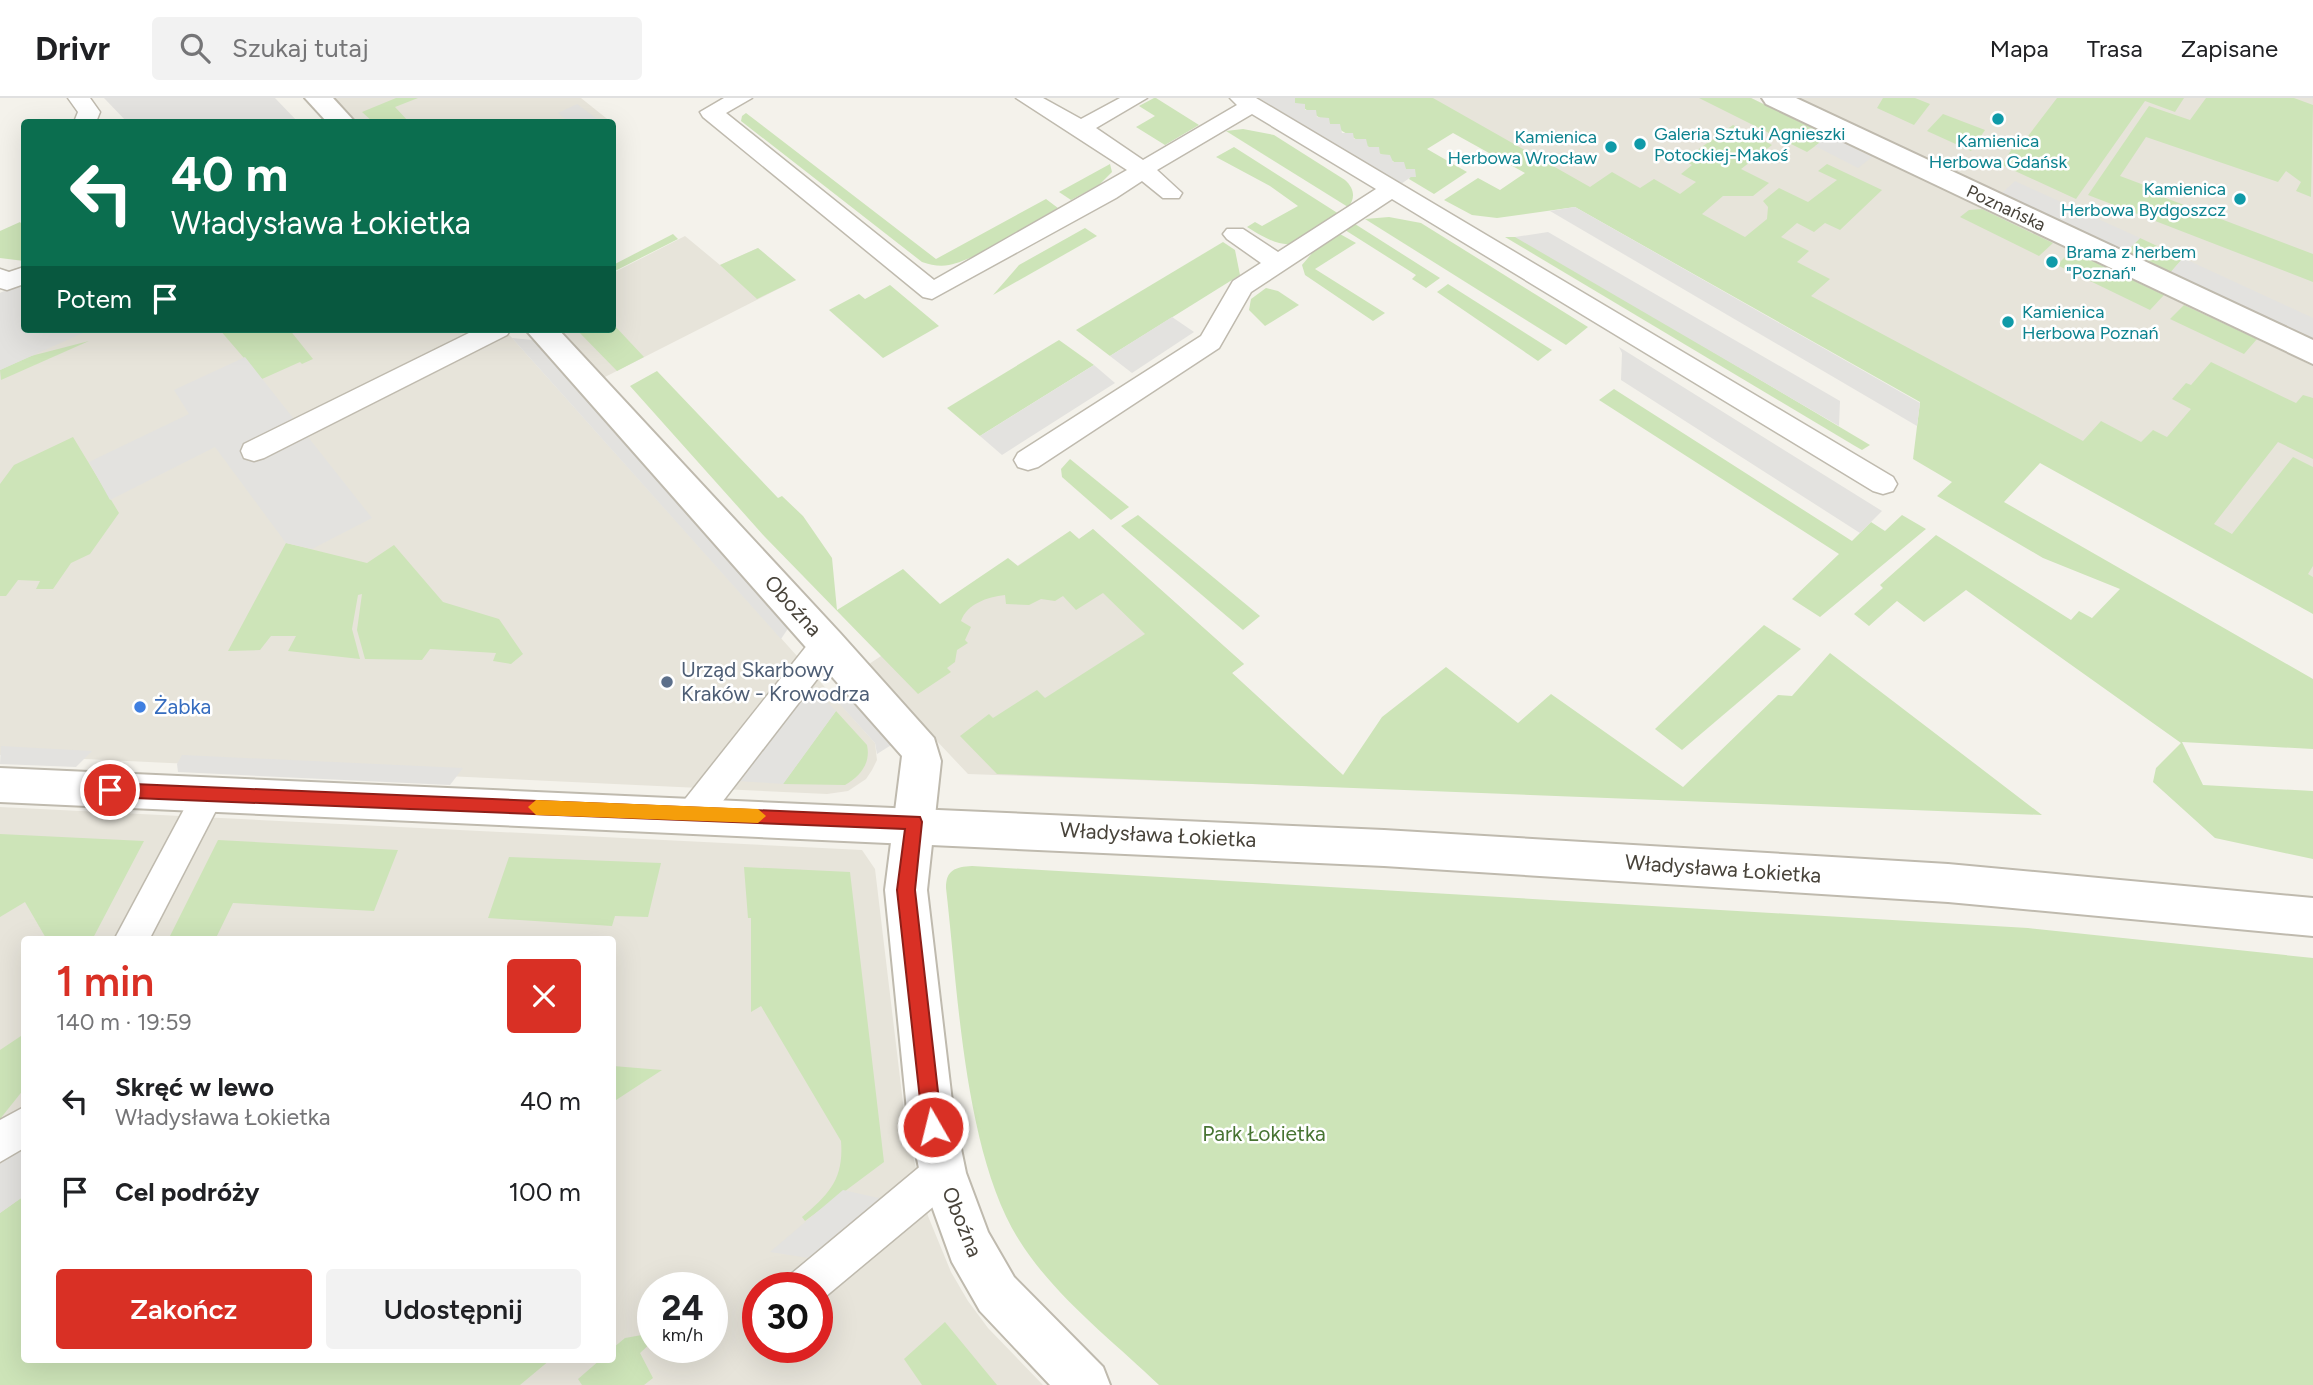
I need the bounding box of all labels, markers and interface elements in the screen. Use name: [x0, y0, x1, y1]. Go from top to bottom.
search box: [152, 17, 642, 80]
text: Drivr: [35, 29, 110, 68]
icon: search: [176, 29, 214, 67]
text: Szukaj tutaj: [232, 32, 369, 64]
text: Mapa: [1990, 34, 2049, 63]
text: Trasa: [2087, 34, 2143, 63]
text: Zapisane: [2181, 34, 2278, 63]
marker: Kamienica Herbowa Gdańsk: [1990, 111, 2006, 127]
place label: Galeria Sztuki Agnieszki Potockiej-Makoś: [1654, 123, 1845, 166]
place label: Kamienica Herbowa Wrocław: [1448, 126, 1597, 169]
place label: Kamienica Herbowa Gdańsk: [1929, 130, 2067, 173]
marker: Galeria Sztuki Agnieszki Potockiej-Makoś: [1632, 136, 1648, 152]
marker: Kamienica Herbowa Wrocław: [1603, 139, 1619, 155]
text: 40 m: [171, 144, 288, 203]
icon: left: [56, 147, 147, 238]
place label: Kamienica Herbowa Bydgoszcz: [2061, 178, 2226, 221]
street label: Poznańska: [1963, 180, 2049, 236]
marker: Kamienica Herbowa Bydgoszcz: [2232, 191, 2248, 207]
text: Władysława Łokietka: [171, 204, 471, 242]
place label: Brama z herbem "Poznań": [2066, 241, 2196, 284]
marker: Brama z herbem "Poznań": [2044, 254, 2060, 270]
icon: arrive: [146, 280, 184, 318]
text: Potem: [56, 283, 132, 315]
place label: Kamienica Herbowa Poznań: [2022, 301, 2159, 344]
marker: Kamienica Herbowa Poznań: [2000, 314, 2016, 330]
street label: Oboźna: [759, 570, 827, 641]
place label: Urząd Skarbowy Kraków - Krowodrza: [681, 657, 870, 706]
marker: Urząd Skarbowy Kraków - Krowodrza: [659, 674, 675, 690]
place label: Żabka: [154, 694, 211, 719]
marker: Żabka: [132, 699, 148, 715]
pin: [80, 760, 140, 820]
icon: arrive: [91, 771, 129, 809]
street label: Władysława Łokietka: [1059, 817, 1257, 852]
street label: Władysława Łokietka: [1624, 849, 1822, 888]
text: 1 min: [56, 956, 154, 1007]
button: close: [507, 959, 581, 1033]
text: 140 m · 19:59: [56, 1008, 192, 1036]
text: Skręć w lewo: [115, 1071, 274, 1103]
icon: left: [56, 1082, 94, 1120]
text: 40 m: [520, 1085, 581, 1117]
position arrow: [896, 1090, 970, 1164]
text: Władysława Łokietka: [115, 1103, 331, 1131]
park label: Park Łokietka: [1202, 1121, 1326, 1146]
icon: arrive: [56, 1173, 94, 1211]
text: Cel podróży: [115, 1176, 259, 1208]
text: 100 m: [508, 1176, 581, 1208]
street label: Oboźna: [937, 1183, 988, 1261]
button: Zakończ: [56, 1269, 312, 1349]
button: Udostępnij: [326, 1269, 581, 1349]
speed limit sign: 30: [742, 1272, 833, 1363]
text: 24: [661, 1287, 704, 1329]
text: km/h: [662, 1324, 703, 1346]

